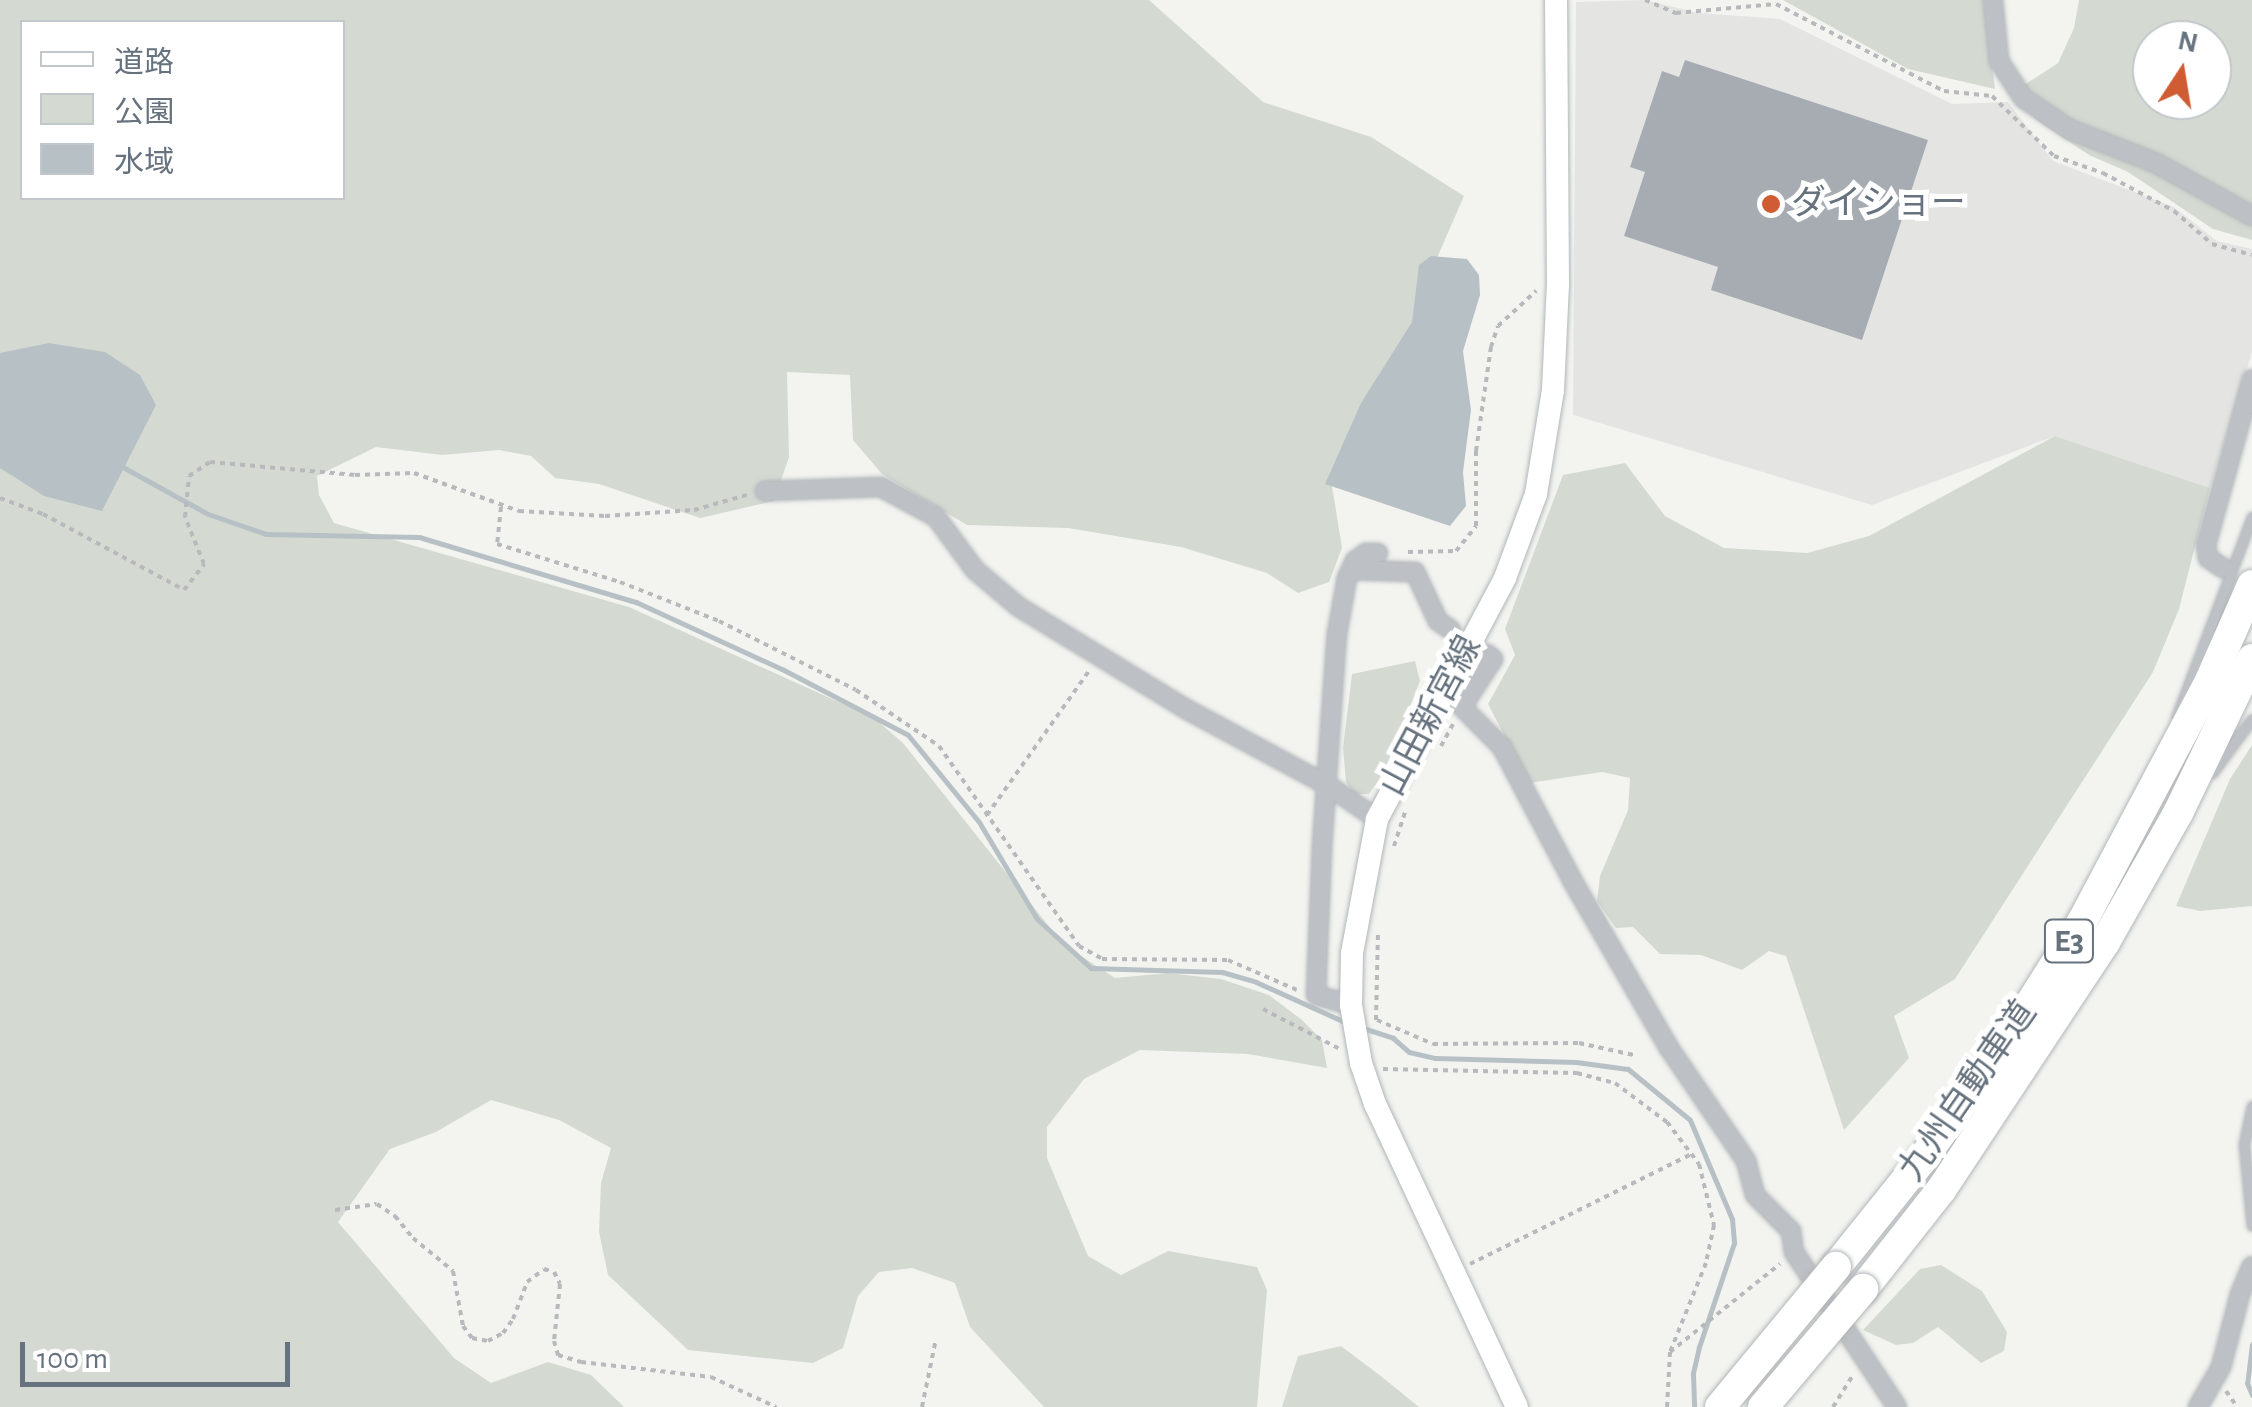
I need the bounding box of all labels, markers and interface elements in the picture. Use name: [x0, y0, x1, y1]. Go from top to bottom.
legend: [20, 20, 345, 200]
north arrow: [2132, 20, 2232, 120]
text: N: [2175, 27, 2200, 58]
text: 道路: [114, 48, 174, 78]
text: 公園: [114, 98, 174, 128]
text: 水域: [114, 148, 174, 178]
place label: ダイショー: [1791, 183, 1966, 225]
marker: ダイショー: [1760, 193, 1782, 215]
street label: 山田新宮線: [1371, 629, 1491, 803]
road number: E3: [2042, 914, 2096, 968]
street label: 九州自動車道: [1891, 993, 2045, 1189]
scale bar: [25, 1322, 295, 1384]
text: 100 m: [37, 1344, 108, 1374]

